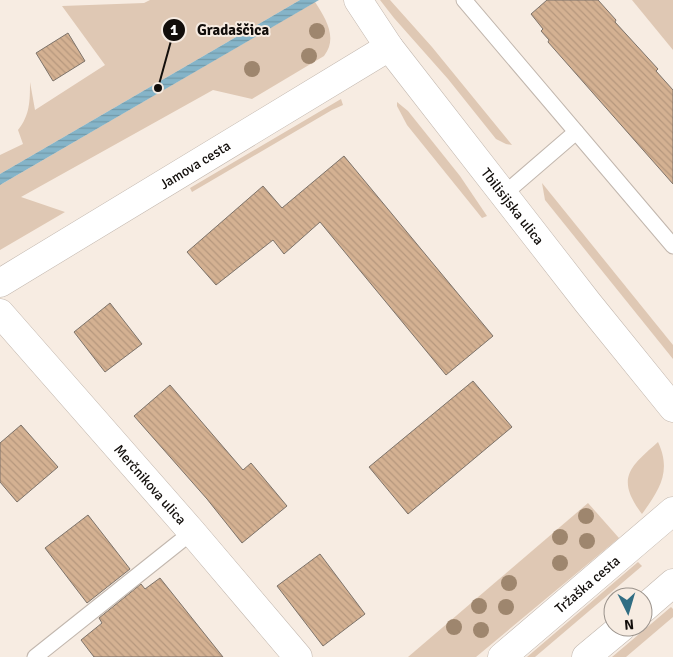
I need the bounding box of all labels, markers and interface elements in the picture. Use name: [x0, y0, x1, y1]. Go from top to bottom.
callout: Gradaščica: [162, 15, 279, 45]
text: 1: [170, 21, 178, 39]
text: Gradaščica: [197, 21, 269, 39]
street label: Jamova cesta: [156, 137, 233, 193]
street label: Tbilisijska ulica: [478, 165, 548, 248]
street label: Merčnikova ulica: [111, 441, 190, 528]
street label: Tržaška cesta: [551, 552, 623, 617]
north arrow: [603, 587, 653, 637]
text: N: [623, 616, 635, 633]

